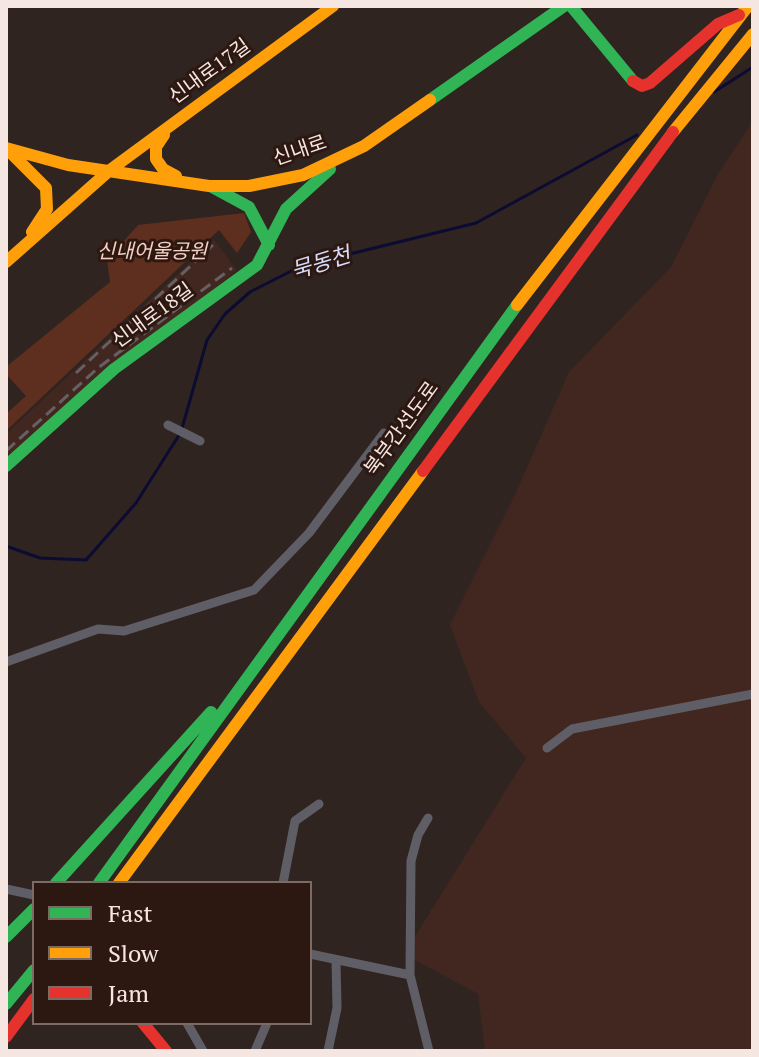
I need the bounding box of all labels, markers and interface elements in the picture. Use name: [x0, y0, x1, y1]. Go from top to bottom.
street label: 신내로17길: [165, 34, 255, 110]
street label: 신내로: [270, 131, 330, 171]
park label: 신내어울공원: [97, 240, 207, 264]
water label: 묵동천: [288, 243, 354, 285]
street label: 신내로18길: [108, 278, 198, 354]
street label: 북부간선도로: [360, 377, 444, 481]
legend: [32, 881, 312, 1025]
text: Fast: [108, 897, 152, 929]
text: Slow: [108, 937, 159, 969]
text: Jam: [108, 977, 149, 1009]

